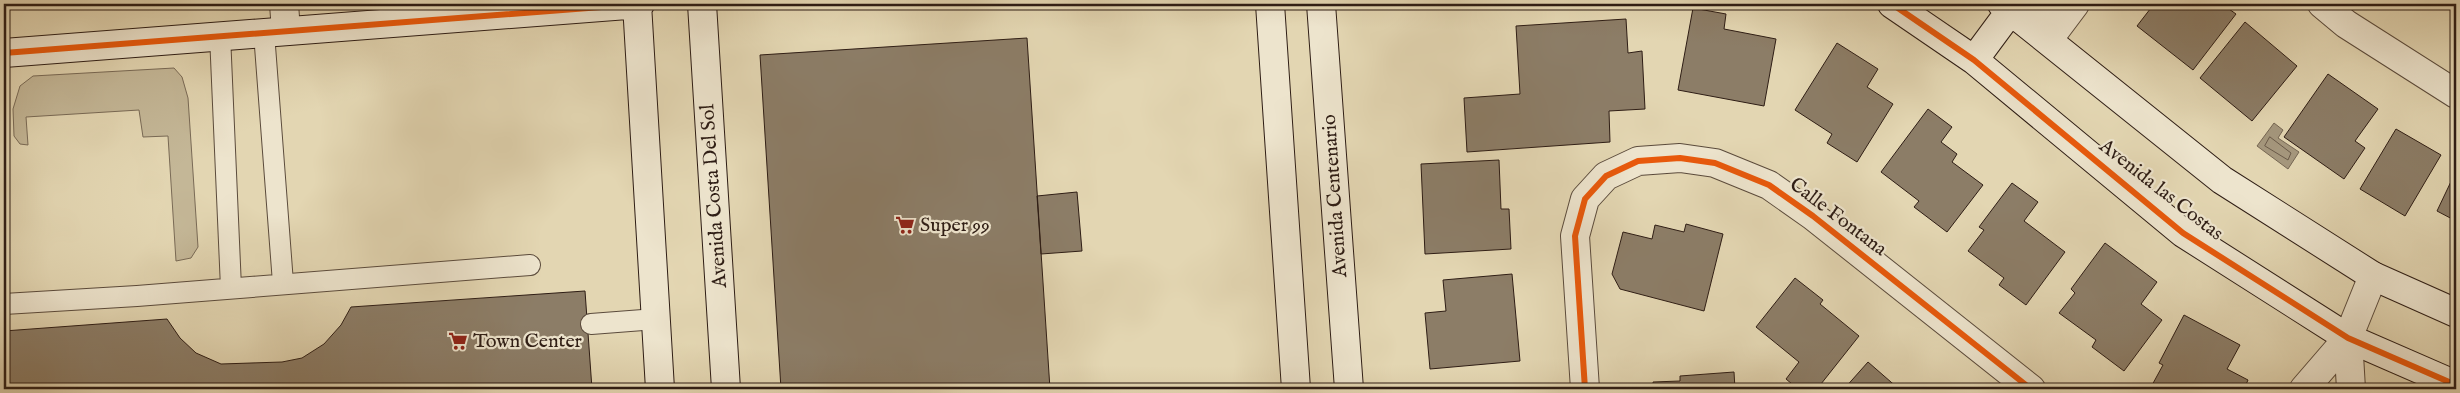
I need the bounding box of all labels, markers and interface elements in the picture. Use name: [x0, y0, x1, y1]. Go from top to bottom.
street label: Avenida Costa Del Sol: [695, 103, 733, 290]
street label: Avenida Centenario: [1317, 113, 1353, 279]
street label: Avenida las Costas: [2093, 133, 2228, 246]
street label: Calle Fontana: [1784, 172, 1892, 262]
place label: Super 99: [920, 213, 990, 238]
supermarket icon: Super 99: [894, 214, 916, 236]
place label: Town Center: [473, 329, 583, 354]
supermarket icon: Town Center: [447, 330, 469, 352]

